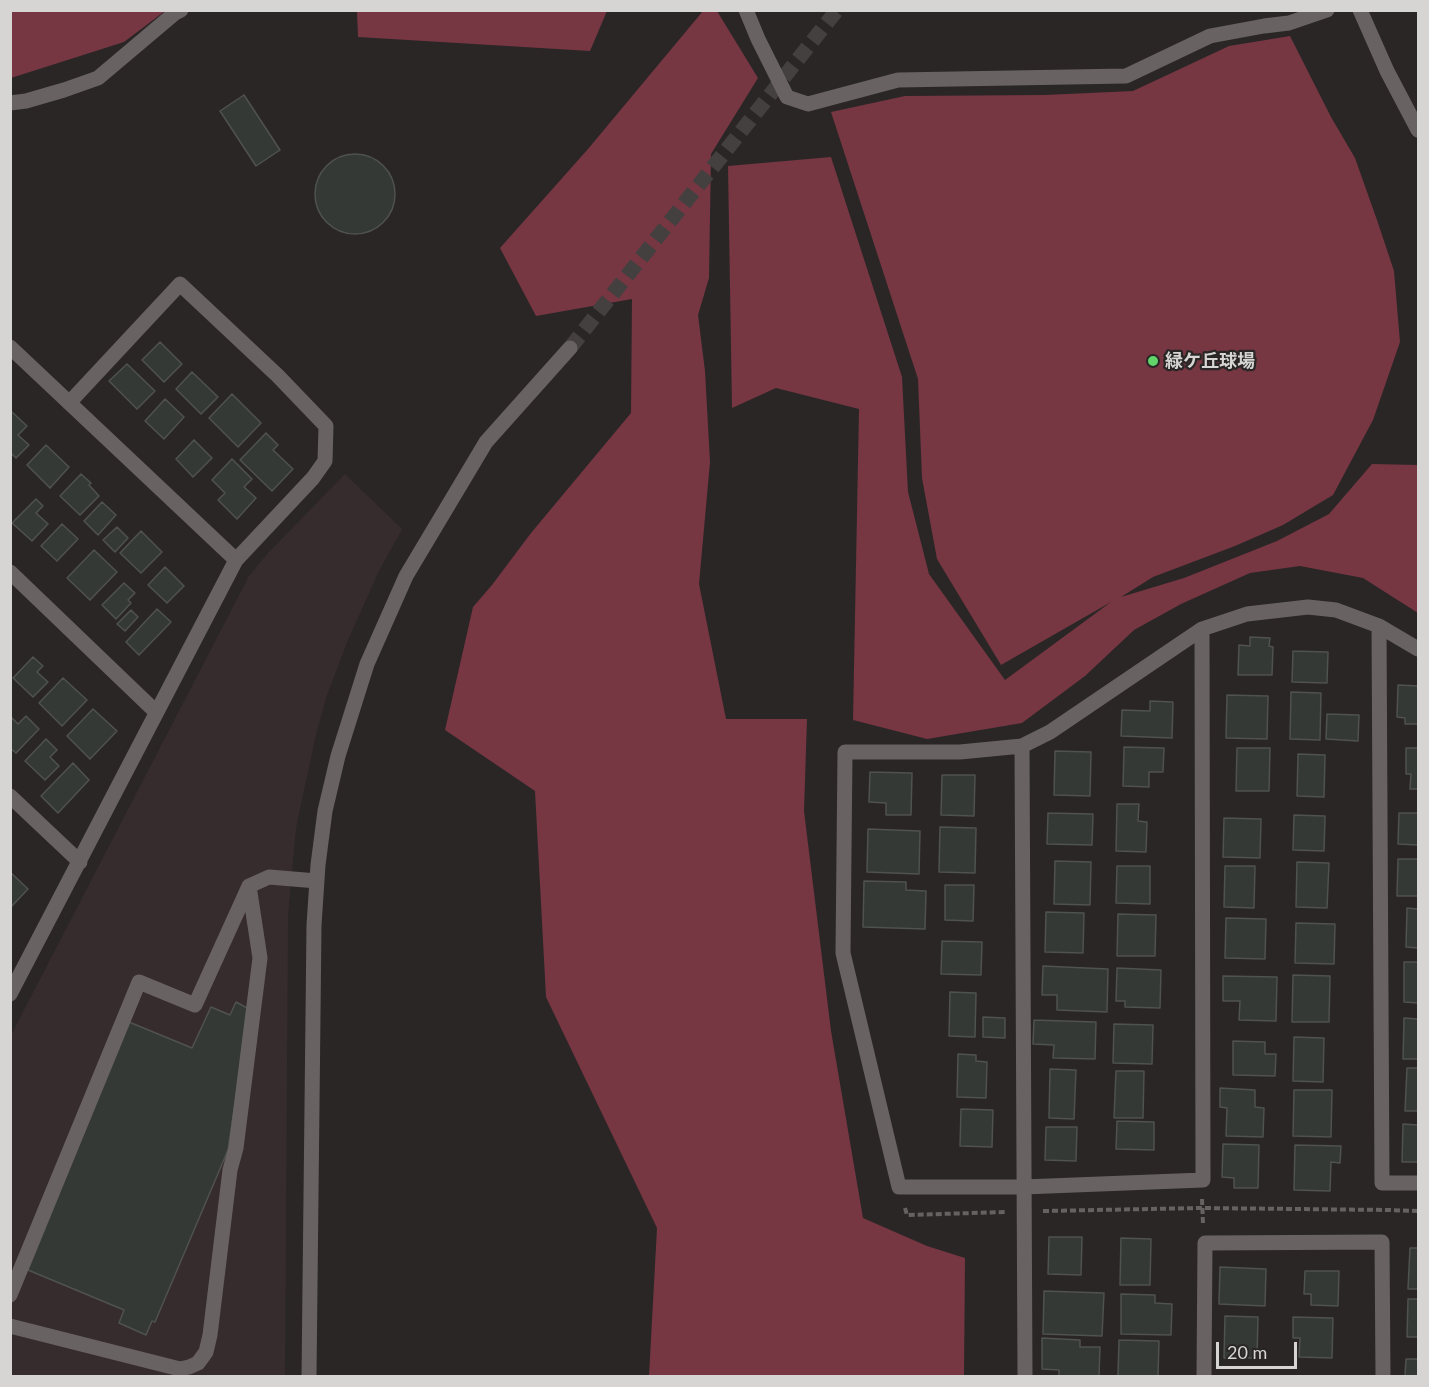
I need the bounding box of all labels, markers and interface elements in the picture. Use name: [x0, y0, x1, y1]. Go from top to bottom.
place label: 緑ケ丘球場: [1165, 350, 1255, 372]
marker: 緑ケ丘球場: [1146, 354, 1160, 368]
scale bar: [1219, 1330, 1300, 1368]
text: 20 m: [1227, 1341, 1267, 1363]

